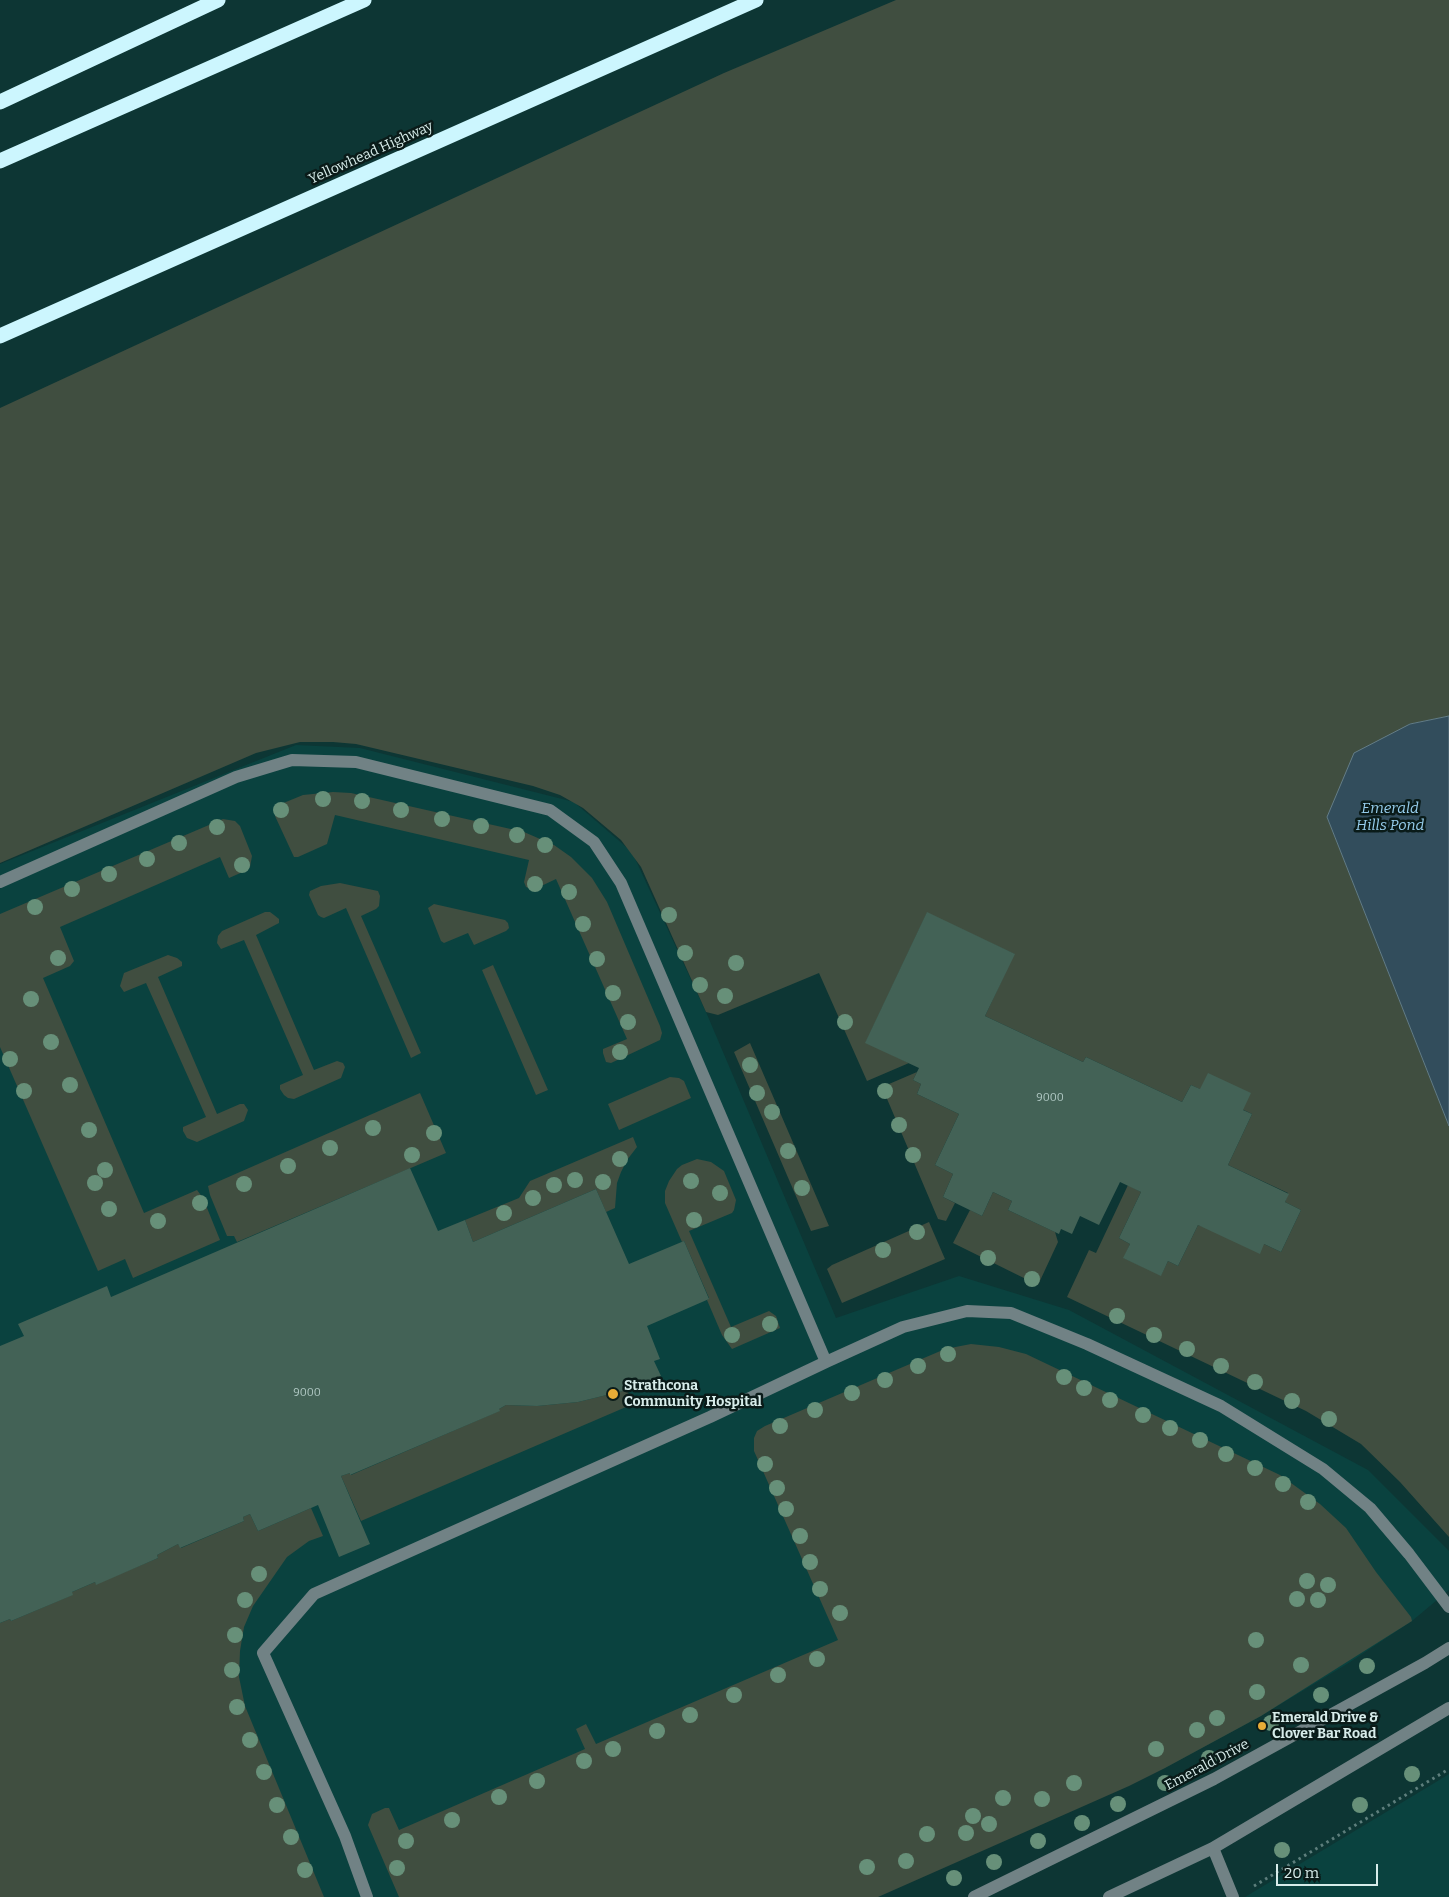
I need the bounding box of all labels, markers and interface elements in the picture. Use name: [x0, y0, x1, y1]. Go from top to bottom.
street label: Yellowhead Highway: [306, 118, 436, 188]
water label: Emerald Hills Pond: [1356, 800, 1424, 835]
house number: 9000: [1036, 1091, 1064, 1105]
place label: Strathcona Community Hospital: [624, 1378, 762, 1410]
house number: 9000: [293, 1386, 321, 1400]
marker: Strathcona Community Hospital: [606, 1387, 620, 1401]
place label: Emerald Drive & Clover Bar Road: [1272, 1710, 1378, 1742]
marker: Emerald Drive & Clover Bar Road: [1256, 1720, 1268, 1732]
street label: Emerald Drive: [1162, 1736, 1252, 1794]
scale bar: [1279, 1854, 1382, 1886]
text: 20 m: [1284, 1864, 1319, 1882]

